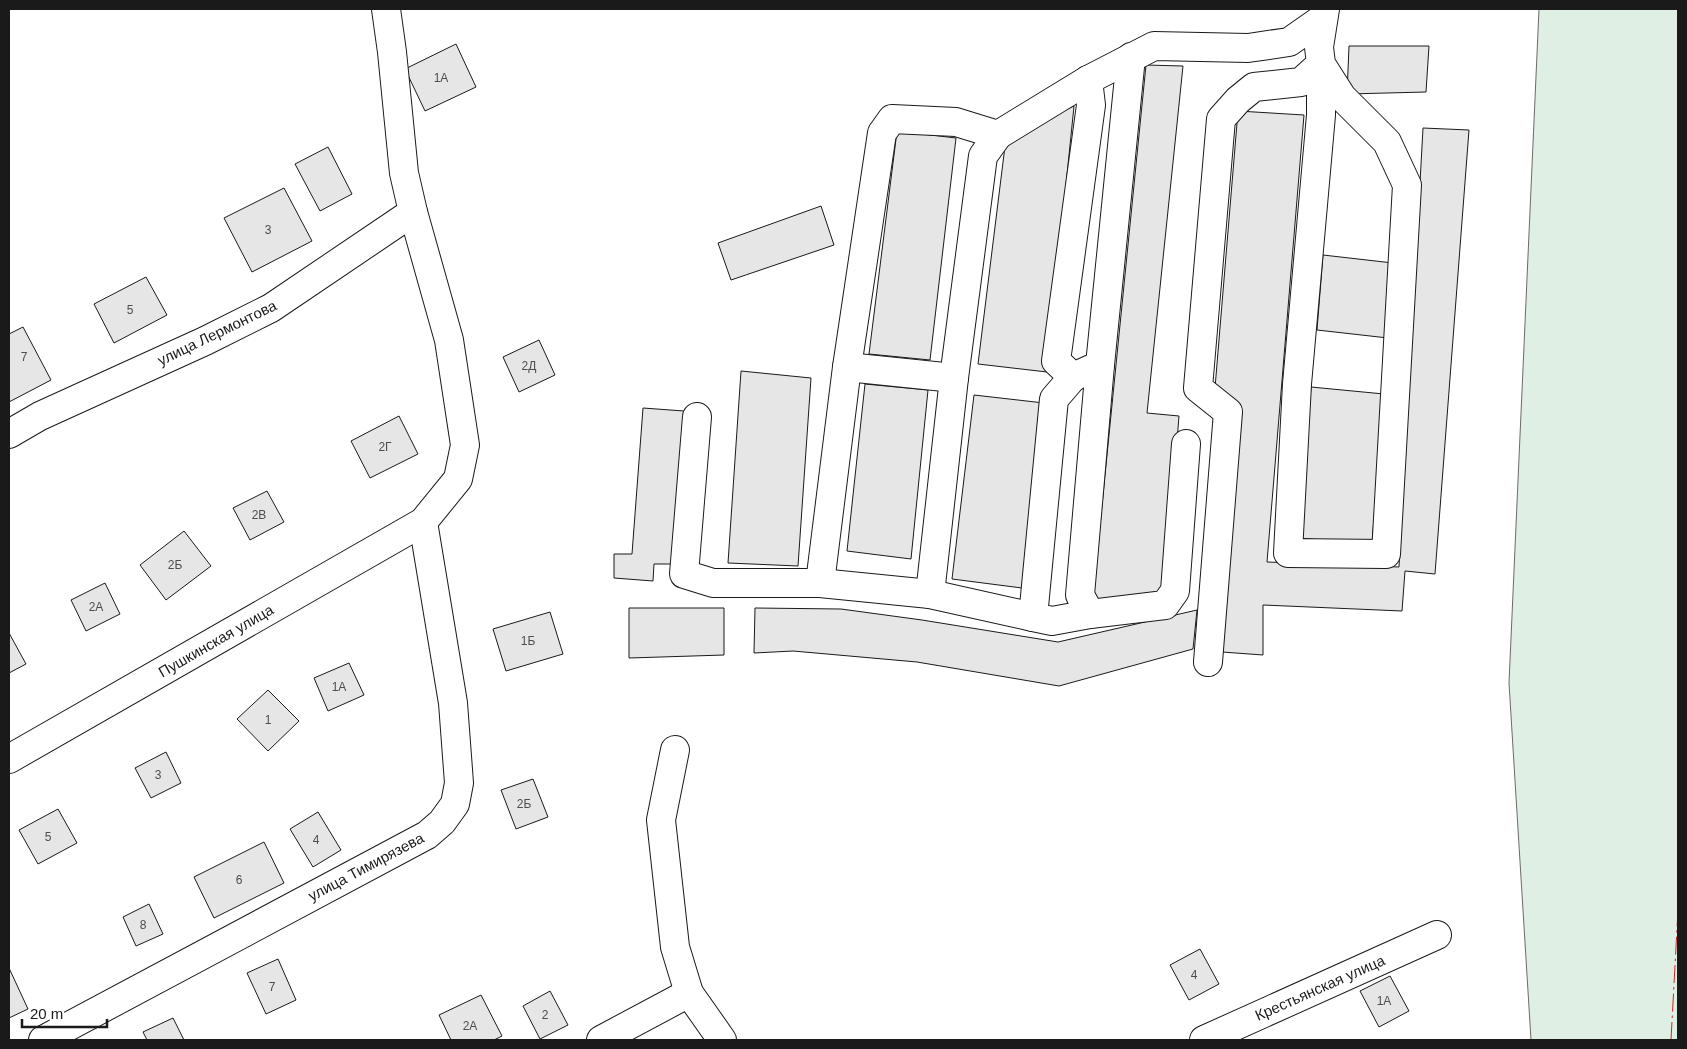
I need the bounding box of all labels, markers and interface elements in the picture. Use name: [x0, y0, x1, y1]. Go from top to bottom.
house number: 1А: [434, 71, 448, 85]
house number: 3: [265, 223, 272, 237]
street label: улица Лермонтова: [155, 296, 280, 369]
house number: 5: [127, 303, 134, 317]
house number: 7: [21, 350, 28, 364]
house number: 2Д: [522, 359, 536, 373]
house number: 2Г: [378, 440, 392, 454]
house number: 2В: [252, 508, 266, 522]
house number: 2Б: [168, 558, 182, 572]
house number: 2А: [89, 600, 103, 614]
street label: Пушкинская улица: [155, 600, 277, 680]
house number: 1Б: [521, 634, 535, 648]
house number: 1А: [332, 680, 346, 694]
house number: 1: [265, 713, 272, 727]
house number: 3: [155, 768, 162, 782]
house number: 2Б: [517, 797, 531, 811]
street label: улица Тимирязева: [305, 829, 427, 904]
house number: 5: [45, 830, 52, 844]
house number: 4: [313, 833, 320, 847]
house number: 6: [236, 873, 243, 887]
house number: 8: [140, 918, 147, 932]
street label: Крестьянская улица: [1252, 951, 1388, 1024]
house number: 4: [1191, 968, 1198, 982]
house number: 7: [269, 980, 276, 994]
house number: 1А: [1377, 994, 1391, 1008]
scale bar: [22, 996, 108, 1028]
text: 20 m: [30, 1005, 63, 1022]
house number: 2: [542, 1008, 549, 1022]
house number: 2А: [463, 1019, 477, 1033]

